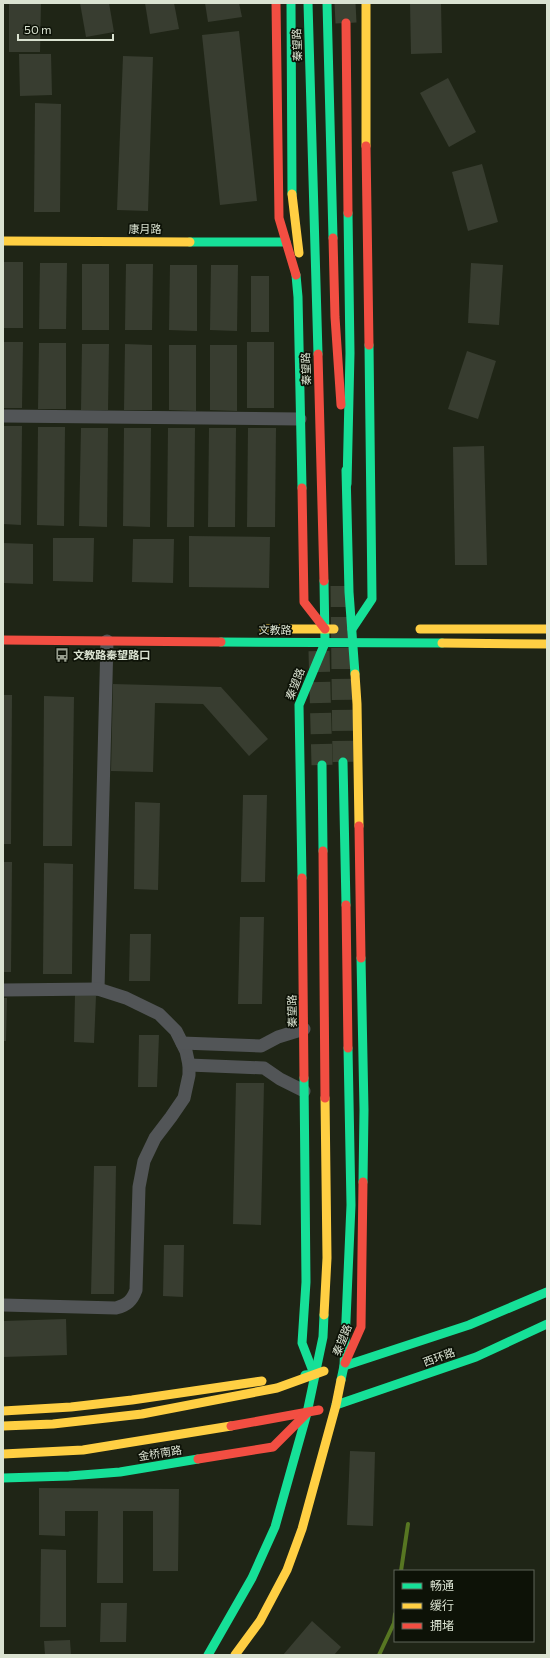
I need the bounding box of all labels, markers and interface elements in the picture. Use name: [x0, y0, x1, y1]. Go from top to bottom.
scale bar: [18, 16, 113, 42]
text: 50 m: [24, 22, 52, 36]
street label: 秦望路: [289, 28, 304, 62]
street label: 康月路: [129, 222, 162, 235]
street label: 秦望路: [298, 352, 313, 386]
street label: 文教路: [258, 623, 292, 636]
bus stop icon: 文教路秦望路口: [54, 647, 70, 663]
place label: 文教路秦望路口: [73, 648, 150, 661]
street label: 秦望路: [283, 666, 307, 702]
street label: 秦望路: [285, 994, 298, 1028]
street label: 秦望路: [329, 1322, 354, 1358]
street label: 西环路: [421, 1345, 457, 1368]
street label: 金桥南路: [137, 1443, 183, 1462]
legend: [394, 1570, 534, 1642]
text: 畅通: [430, 1578, 454, 1592]
text: 缓行: [430, 1598, 454, 1612]
text: 拥堵: [430, 1618, 454, 1632]

